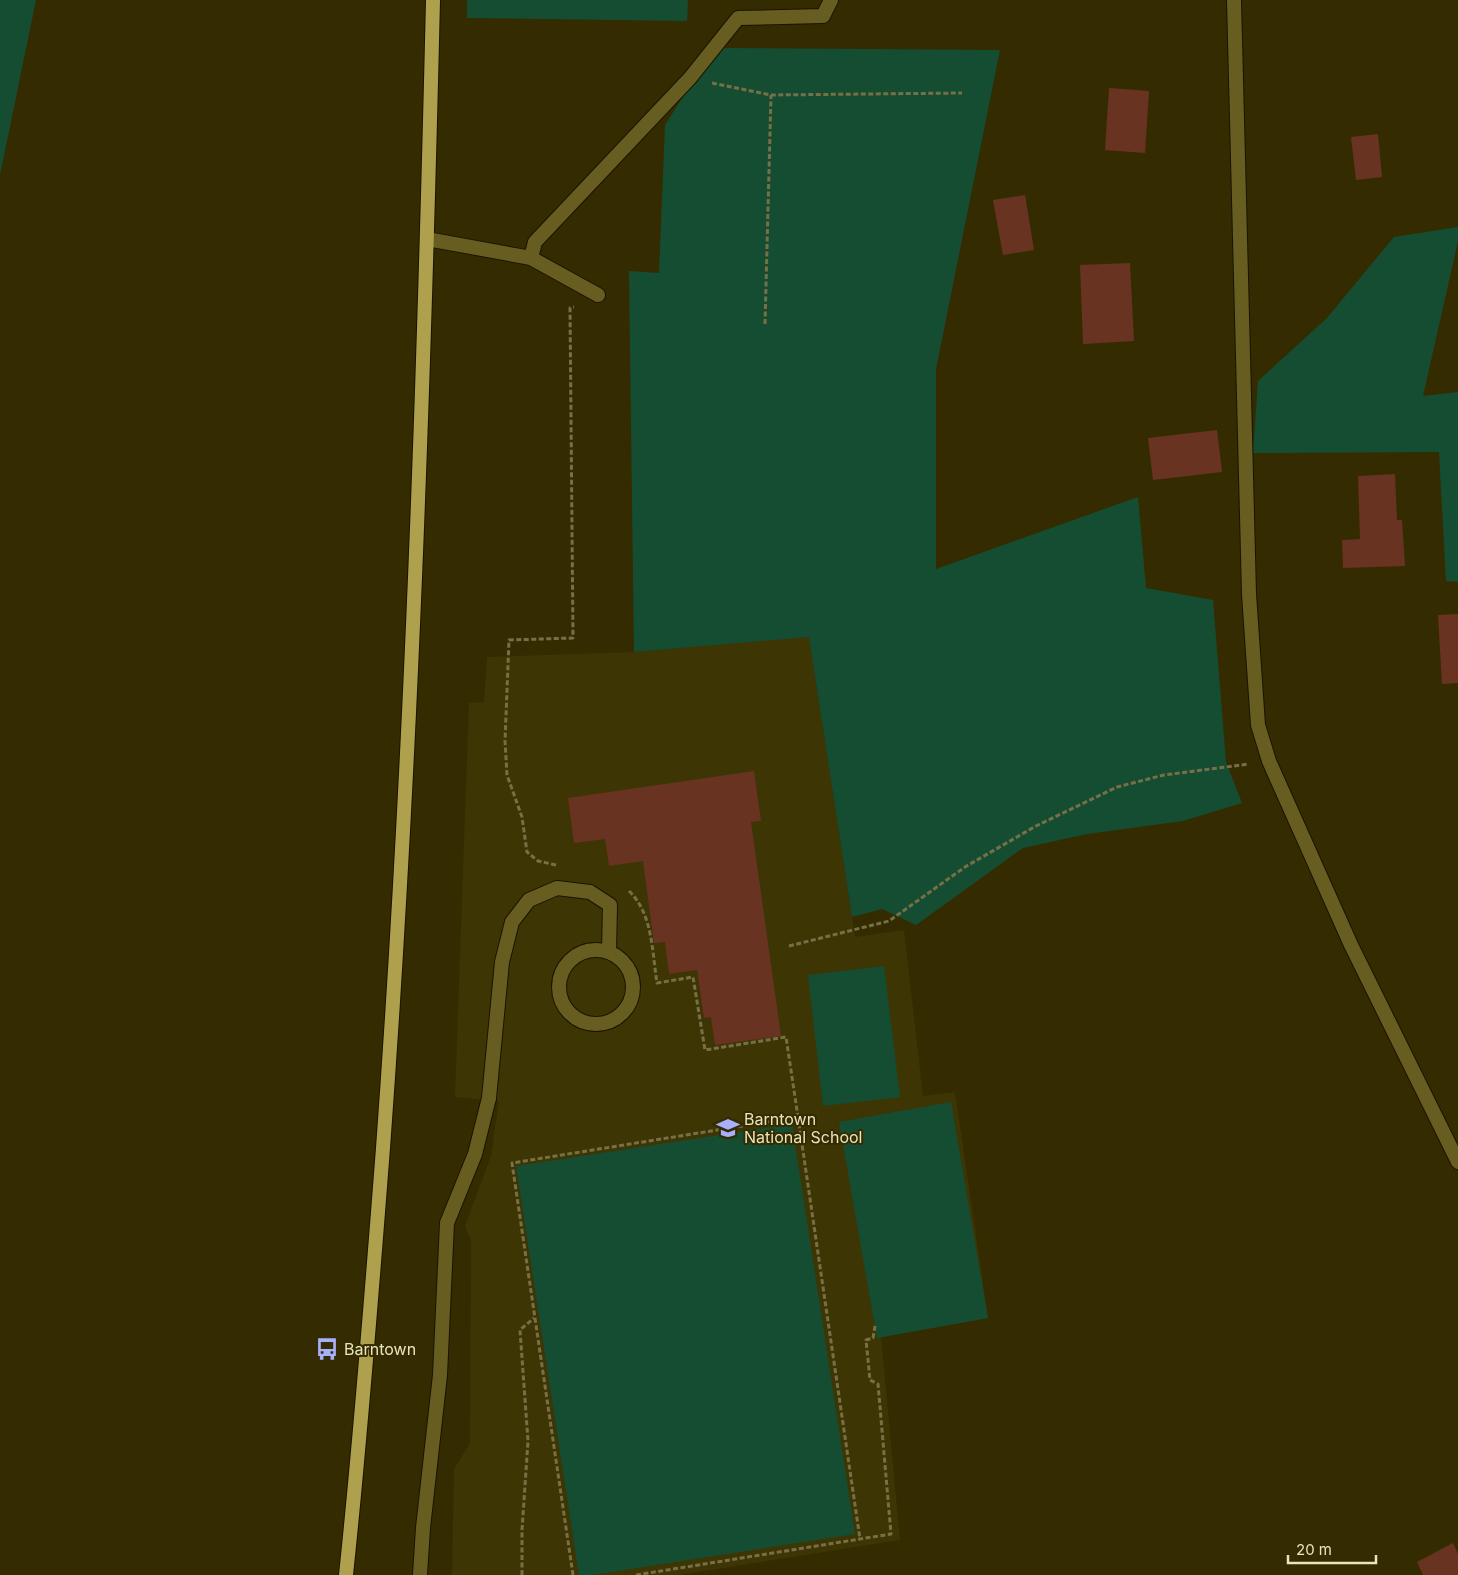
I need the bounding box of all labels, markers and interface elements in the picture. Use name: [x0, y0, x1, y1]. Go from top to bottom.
place label: Barntown National School: [744, 1109, 862, 1147]
school or university icon: Barntown National School: [715, 1115, 741, 1141]
bus stop icon: Barntown: [314, 1336, 340, 1362]
place label: Barntown: [344, 1339, 416, 1359]
scale bar: [1288, 1532, 1376, 1564]
text: 20 m: [1296, 1540, 1332, 1559]

